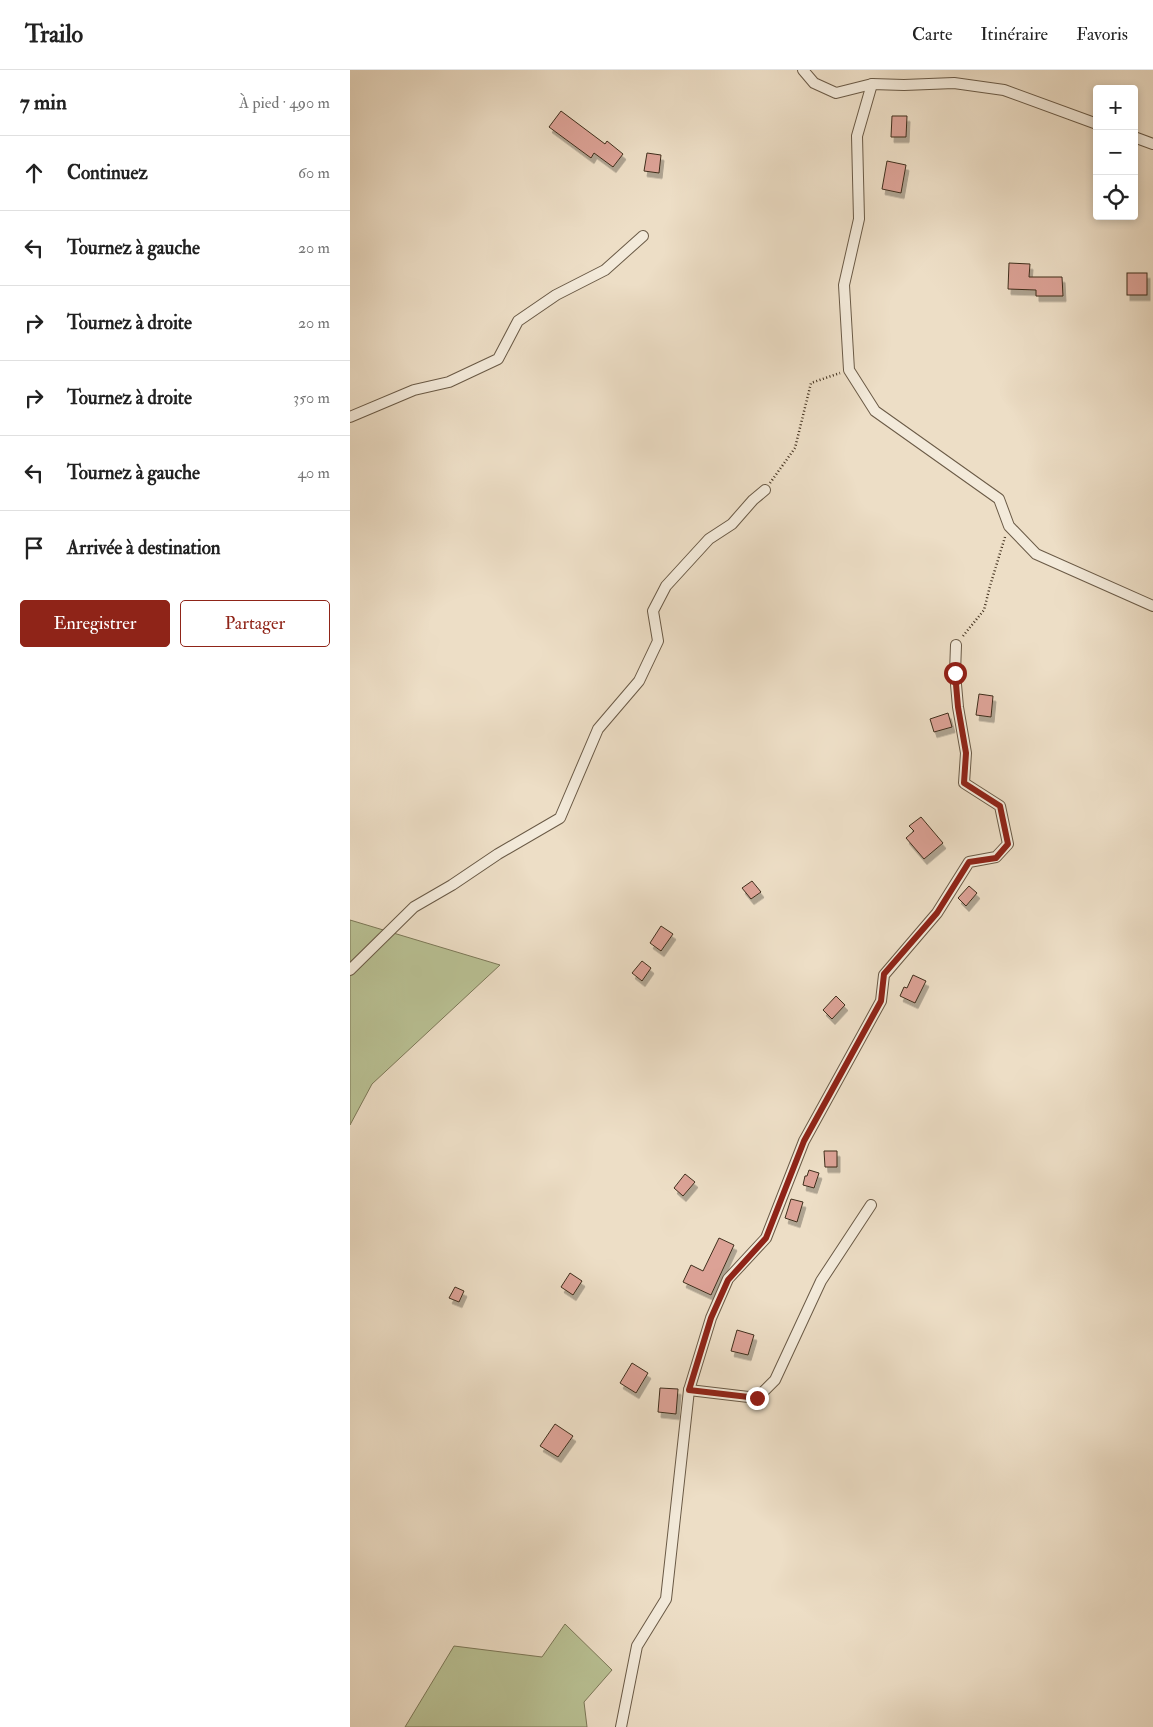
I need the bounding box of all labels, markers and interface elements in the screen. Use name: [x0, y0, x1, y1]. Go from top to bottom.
text: Trailo: [25, 19, 83, 50]
text: Carte: [912, 23, 953, 46]
text: Itinéraire: [981, 23, 1048, 46]
text: Favoris: [1076, 23, 1128, 46]
map controls: [1093, 85, 1138, 220]
button: +: [1093, 85, 1138, 130]
text: 7 min: [20, 89, 67, 116]
text: À pied · 490 m: [239, 93, 330, 113]
button: −: [1093, 130, 1138, 175]
icon: ahead: [20, 159, 48, 187]
text: Continuez: [67, 161, 148, 185]
text: 60 m: [298, 163, 330, 183]
button: locate: [1093, 175, 1138, 220]
icon: left: [20, 234, 48, 262]
text: Tournez à gauche: [67, 236, 200, 260]
text: 20 m: [298, 238, 330, 258]
icon: right: [20, 309, 48, 337]
text: Tournez à droite: [67, 311, 192, 335]
text: 20 m: [298, 313, 330, 333]
icon: right: [20, 384, 48, 412]
text: Tournez à droite: [67, 386, 192, 410]
text: 350 m: [293, 388, 330, 408]
icon: left: [20, 459, 48, 487]
text: Tournez à gauche: [67, 461, 200, 485]
text: 40 m: [297, 463, 330, 483]
icon: arrive: [20, 534, 48, 562]
text: Arrivée à destination: [67, 536, 221, 560]
button: Enregistrer: [20, 600, 170, 647]
button: Partager: [180, 600, 330, 647]
route start: [944, 662, 967, 685]
route end: [746, 1387, 769, 1410]

